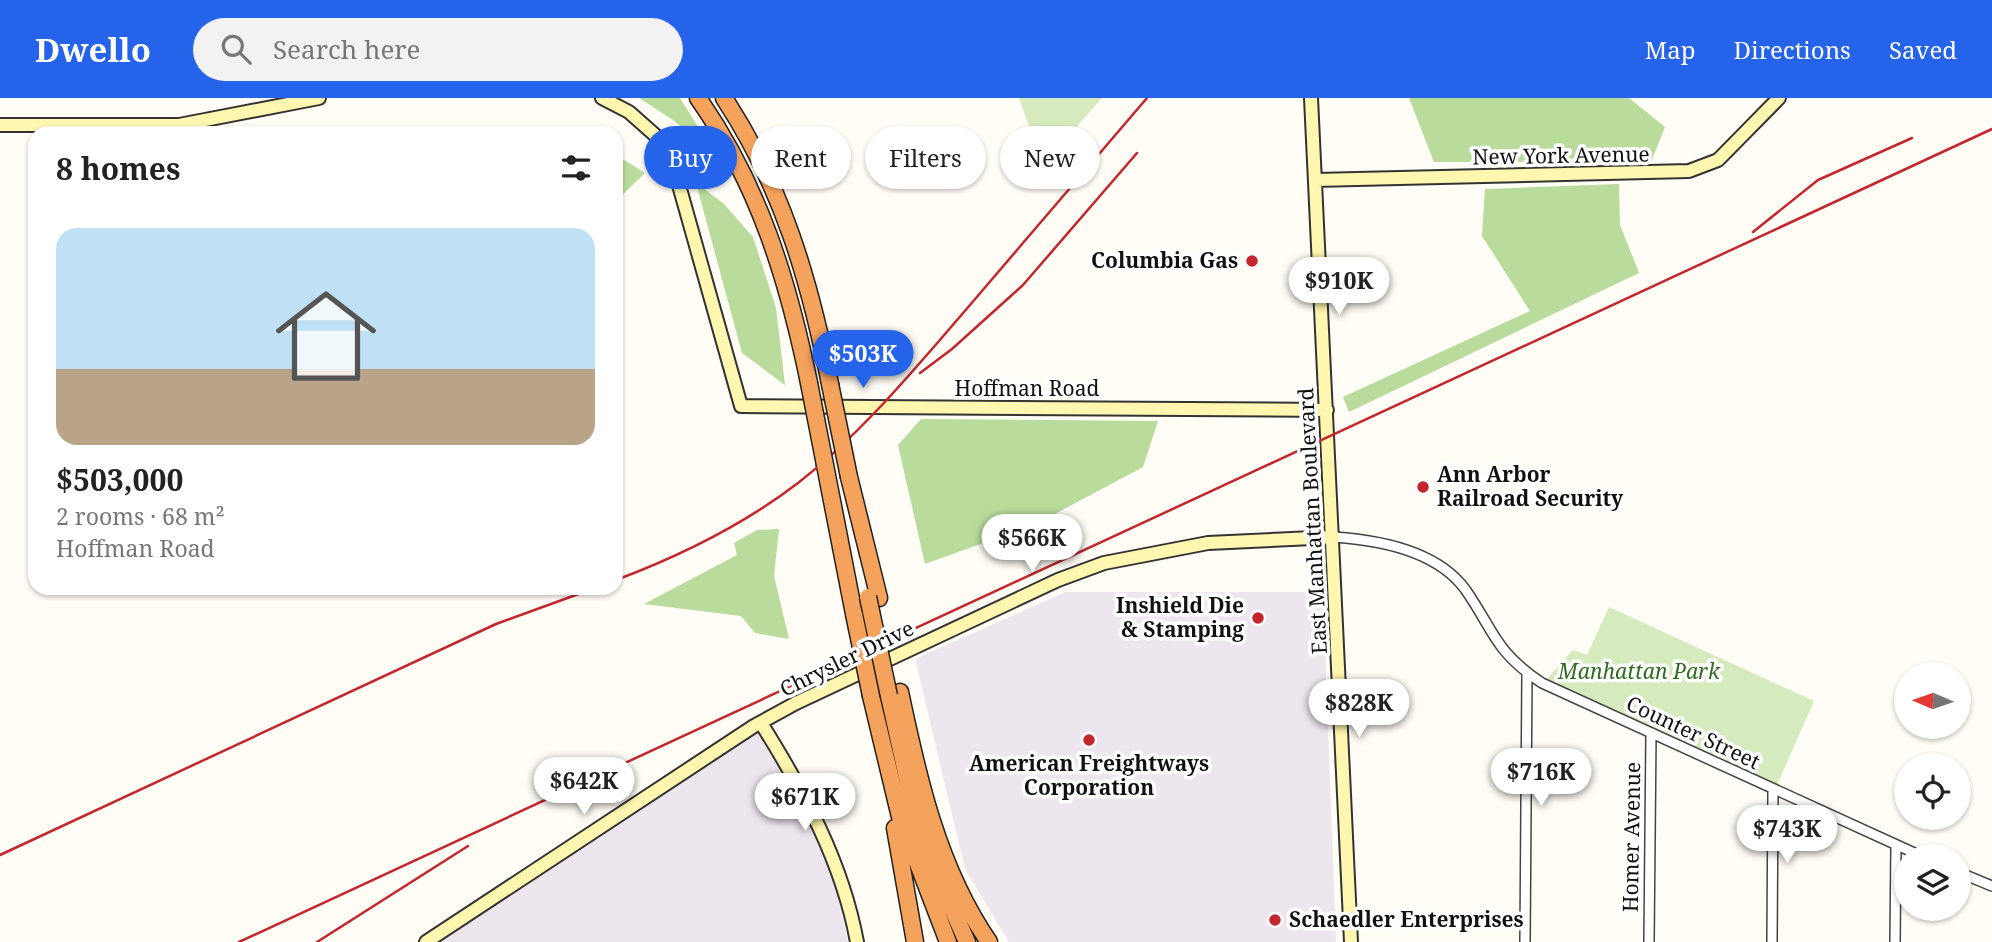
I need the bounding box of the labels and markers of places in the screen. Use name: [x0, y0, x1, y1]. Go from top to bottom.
place label: Columbia Gas: [1091, 246, 1238, 274]
marker: Columbia Gas: [1244, 253, 1260, 269]
pin: $910K: [1290, 258, 1388, 317]
pin: $503K: [814, 330, 912, 390]
place label: Ann Arbor Railroad Security: [1437, 460, 1624, 512]
marker: Ann Arbor Railroad Security: [1415, 479, 1431, 495]
pin: $566K: [983, 514, 1081, 574]
place label: Inshield Die & Stamping: [1116, 591, 1244, 643]
marker: Inshield Die & Stamping: [1250, 610, 1266, 626]
pin: $828K: [1310, 680, 1408, 739]
marker: American Freightways Corporation: [1081, 732, 1097, 748]
pin: $716K: [1492, 748, 1590, 808]
place label: American Freightways Corporation: [969, 749, 1209, 801]
pin: $642K: [535, 758, 633, 817]
pin: $671K: [756, 774, 854, 833]
pin: $743K: [1738, 806, 1836, 865]
place label: Schaedler Enterprises: [1289, 905, 1524, 933]
marker: Schaedler Enterprises: [1267, 912, 1283, 928]

